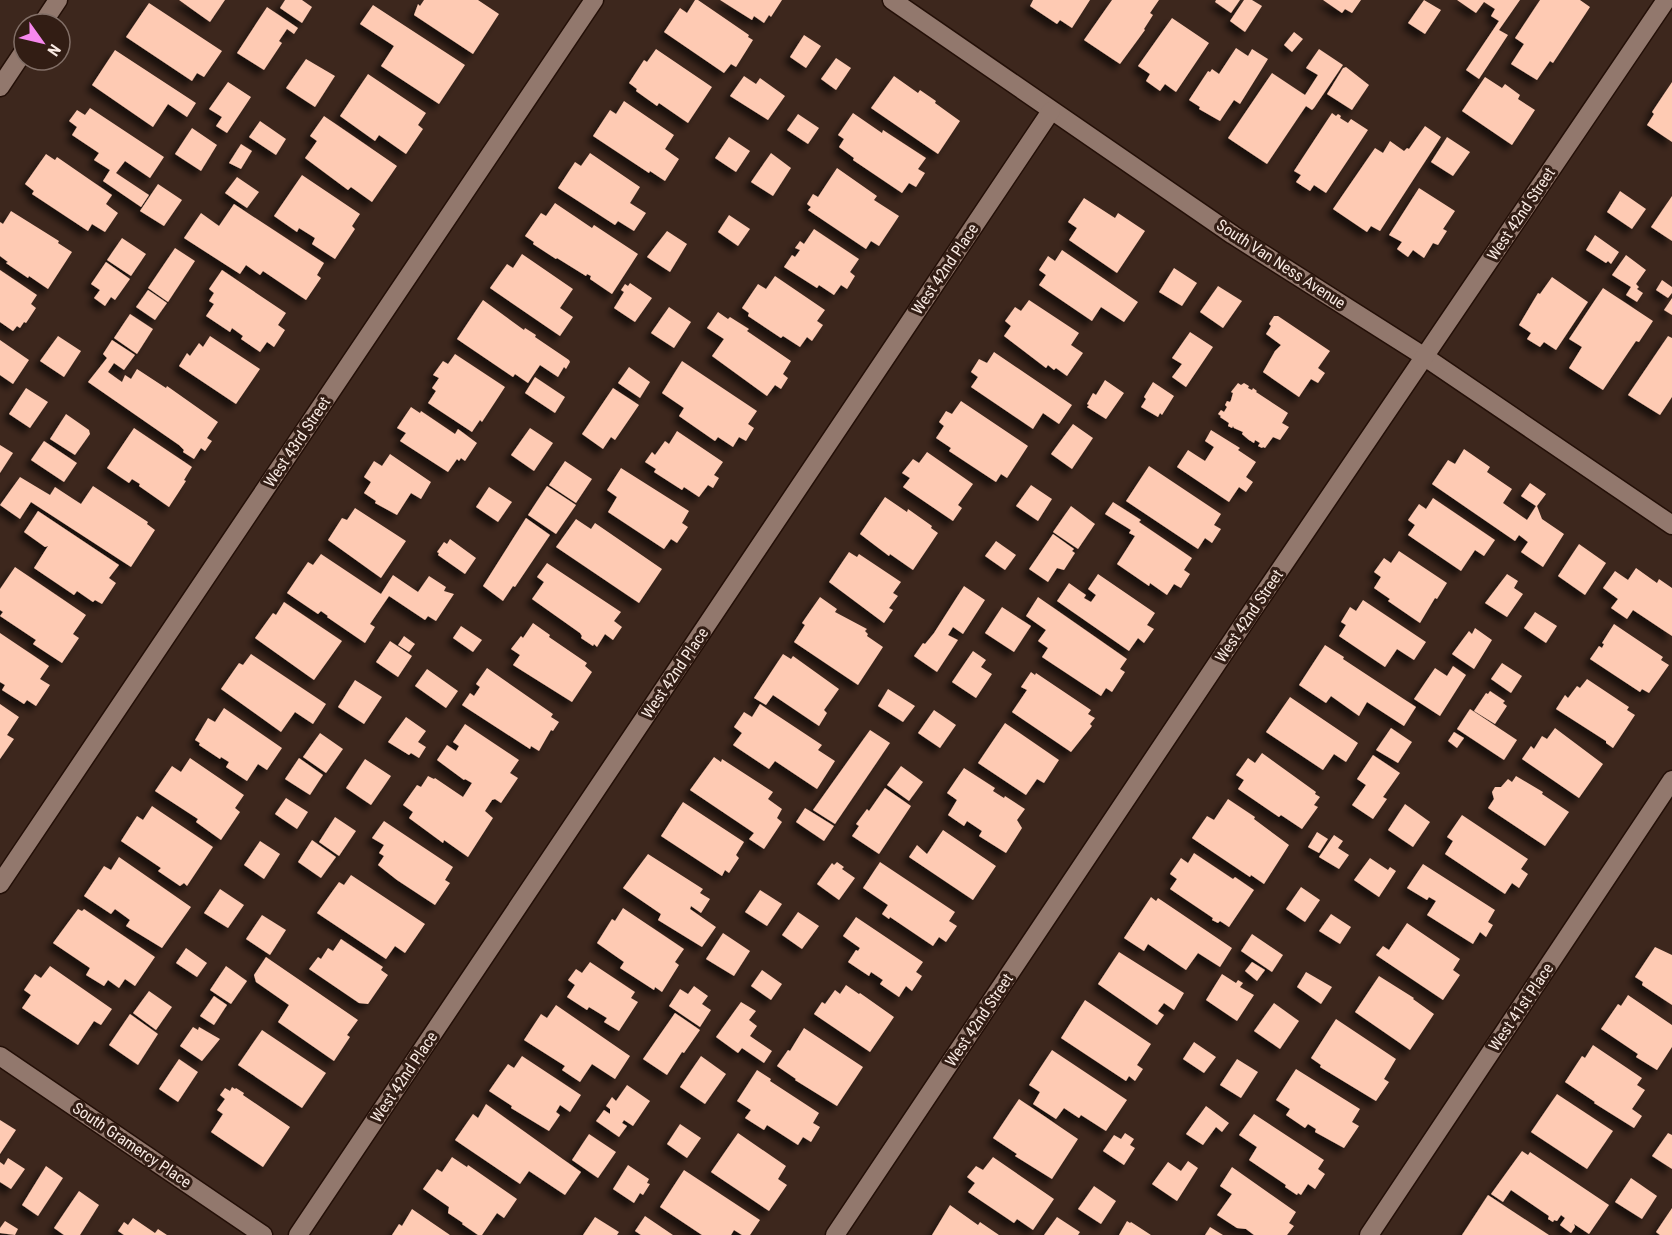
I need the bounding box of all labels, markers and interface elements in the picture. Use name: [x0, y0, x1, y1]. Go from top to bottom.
north arrow: [12, 12, 72, 72]
text: N: [43, 41, 65, 59]
street label: West 42nd Street: [1483, 164, 1559, 264]
street label: South Van Ness Avenue: [1213, 215, 1349, 313]
street label: West 42nd Place: [908, 220, 982, 318]
street label: West 43rd Street: [260, 393, 334, 491]
street label: West 42nd Street: [1211, 566, 1287, 666]
street label: West 42nd Place: [638, 624, 712, 722]
street label: West 41st Place: [1485, 960, 1557, 1054]
street label: West 42nd Street: [941, 970, 1017, 1070]
street label: West 42nd Place: [367, 1028, 441, 1126]
street label: South Gramercy Place: [69, 1098, 195, 1192]

